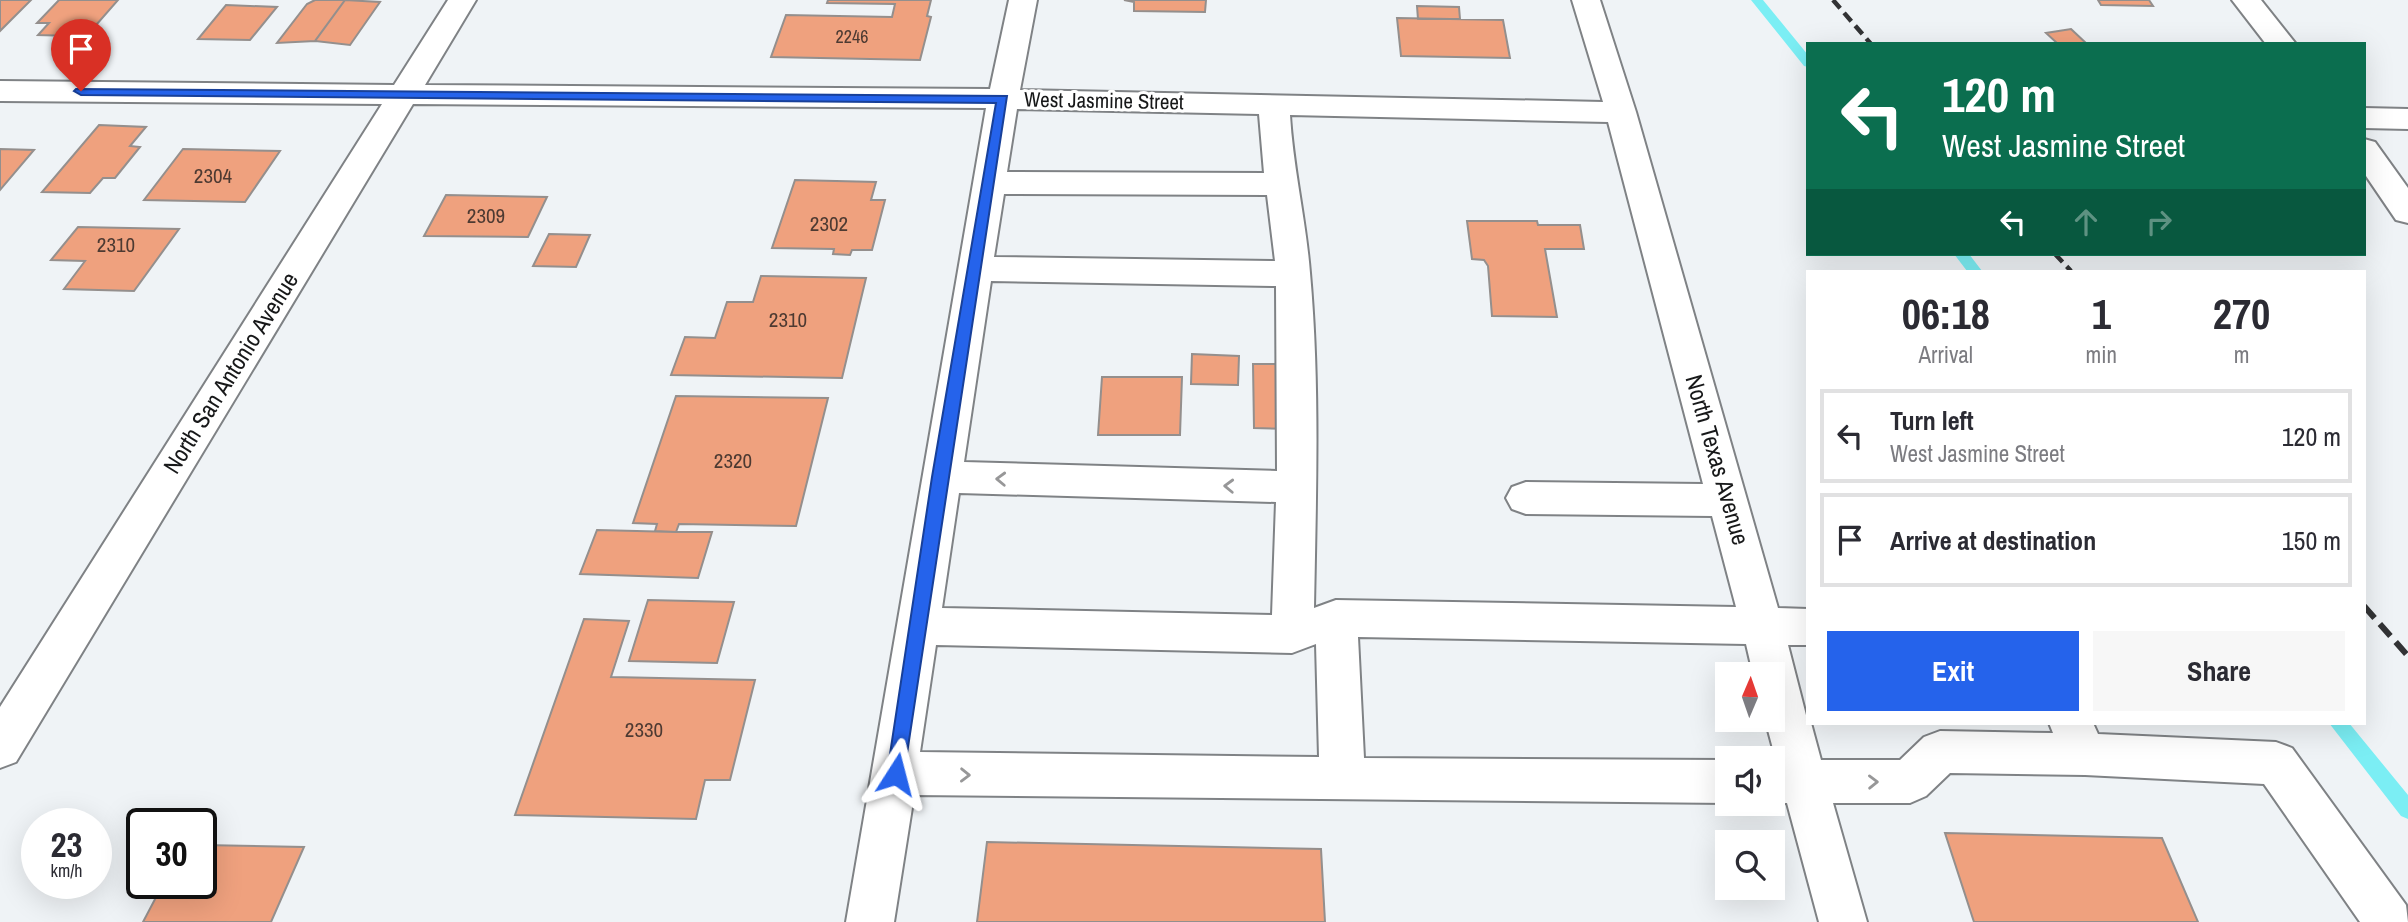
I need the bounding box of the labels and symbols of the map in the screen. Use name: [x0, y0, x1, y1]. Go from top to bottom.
pin: [51, 19, 111, 91]
house number: 2246: [836, 24, 868, 49]
street label: West Jasmine Street: [1024, 85, 1184, 116]
house number: 2304: [194, 161, 233, 190]
house number: 2309: [467, 201, 505, 230]
house number: 2302: [810, 209, 848, 238]
house number: 2310: [97, 230, 135, 259]
street label: North San Antonio Avenue: [155, 266, 305, 479]
house number: 2310: [769, 305, 807, 334]
street label: North Texas Avenue: [1678, 371, 1758, 548]
house number: 2320: [714, 446, 752, 475]
one-way arrow: [995, 471, 1006, 487]
one-way arrow: [1223, 478, 1234, 493]
north arrow: [1715, 662, 1785, 732]
house number: 2330: [625, 715, 663, 744]
position arrow: [859, 737, 933, 811]
one-way arrow: [960, 767, 970, 783]
one-way arrow: [1868, 774, 1879, 790]
speed limit sign: 30: [126, 808, 217, 899]

